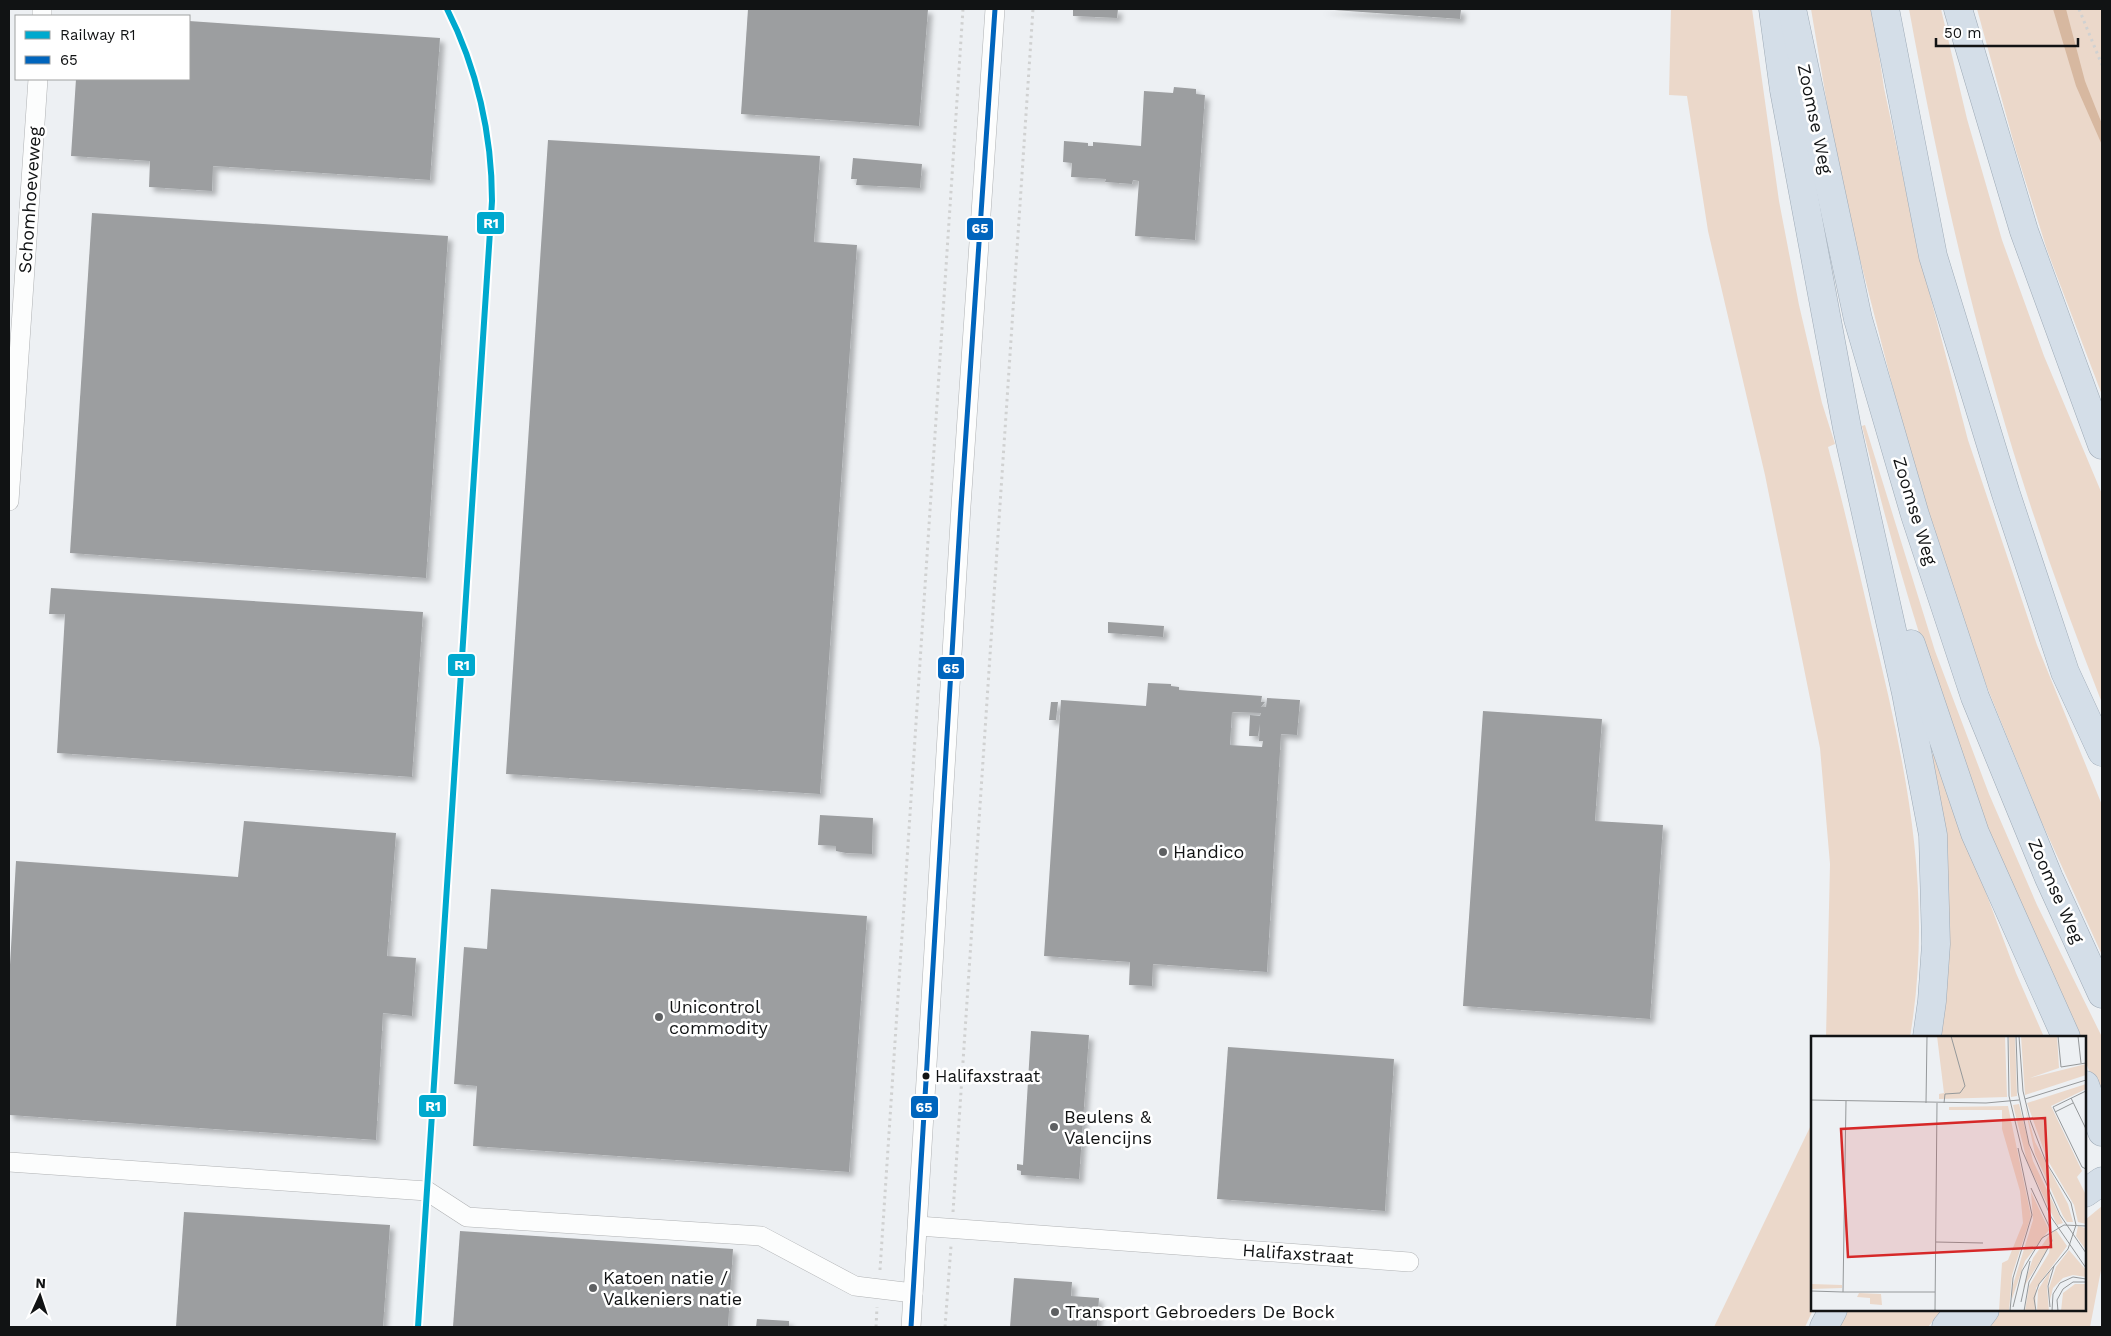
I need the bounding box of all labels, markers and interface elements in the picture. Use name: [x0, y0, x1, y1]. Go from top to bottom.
legend: [15, 15, 190, 80]
scale bar: [1936, 15, 2078, 47]
text: 50 m: [1944, 24, 1981, 42]
text: Railway R1: [60, 26, 136, 44]
text: 65: [60, 51, 78, 69]
street label: Zoomse Weg: [1794, 62, 1837, 176]
street label: Schomhoeveweg: [14, 125, 45, 274]
line badge: R1: [476, 211, 505, 235]
text: R1: [483, 215, 499, 231]
line badge: 65: [966, 217, 994, 241]
text: 65: [972, 220, 988, 236]
street label: Zoomse Weg: [1889, 454, 1942, 568]
line badge: R1: [447, 653, 476, 677]
line badge: 65: [937, 656, 965, 680]
text: R1: [454, 657, 470, 673]
text: 65: [943, 660, 959, 676]
street label: Zoomse Weg: [2024, 835, 2089, 947]
place label: Handico: [1173, 841, 1244, 862]
marker: Handico: [1157, 846, 1169, 858]
place label: Unicontrol commodity: [669, 996, 769, 1038]
marker: Unicontrol commodity: [653, 1011, 665, 1023]
inset map: [1811, 1036, 2086, 1311]
place label: Halifaxstraat: [935, 1066, 1040, 1086]
marker: Halifaxstraat: [921, 1071, 931, 1081]
line badge: R1: [418, 1094, 447, 1118]
line badge: 65: [910, 1095, 939, 1119]
text: R1: [425, 1098, 441, 1114]
text: 65: [916, 1099, 932, 1115]
place label: Beulens & Valencijns: [1064, 1106, 1152, 1148]
marker: Beulens & Valencijns: [1048, 1121, 1060, 1133]
street label: Halifaxstraat: [1242, 1239, 1355, 1268]
place label: Katoen natie / Valkeniers natie: [603, 1267, 742, 1309]
north arrow: [15, 1271, 65, 1321]
text: N: [35, 1275, 46, 1291]
marker: Katoen natie / Valkeniers natie: [587, 1282, 599, 1294]
place label: Transport Gebroeders De Bock: [1065, 1301, 1335, 1322]
marker: Transport Gebroeders De Bock: [1049, 1306, 1061, 1318]

